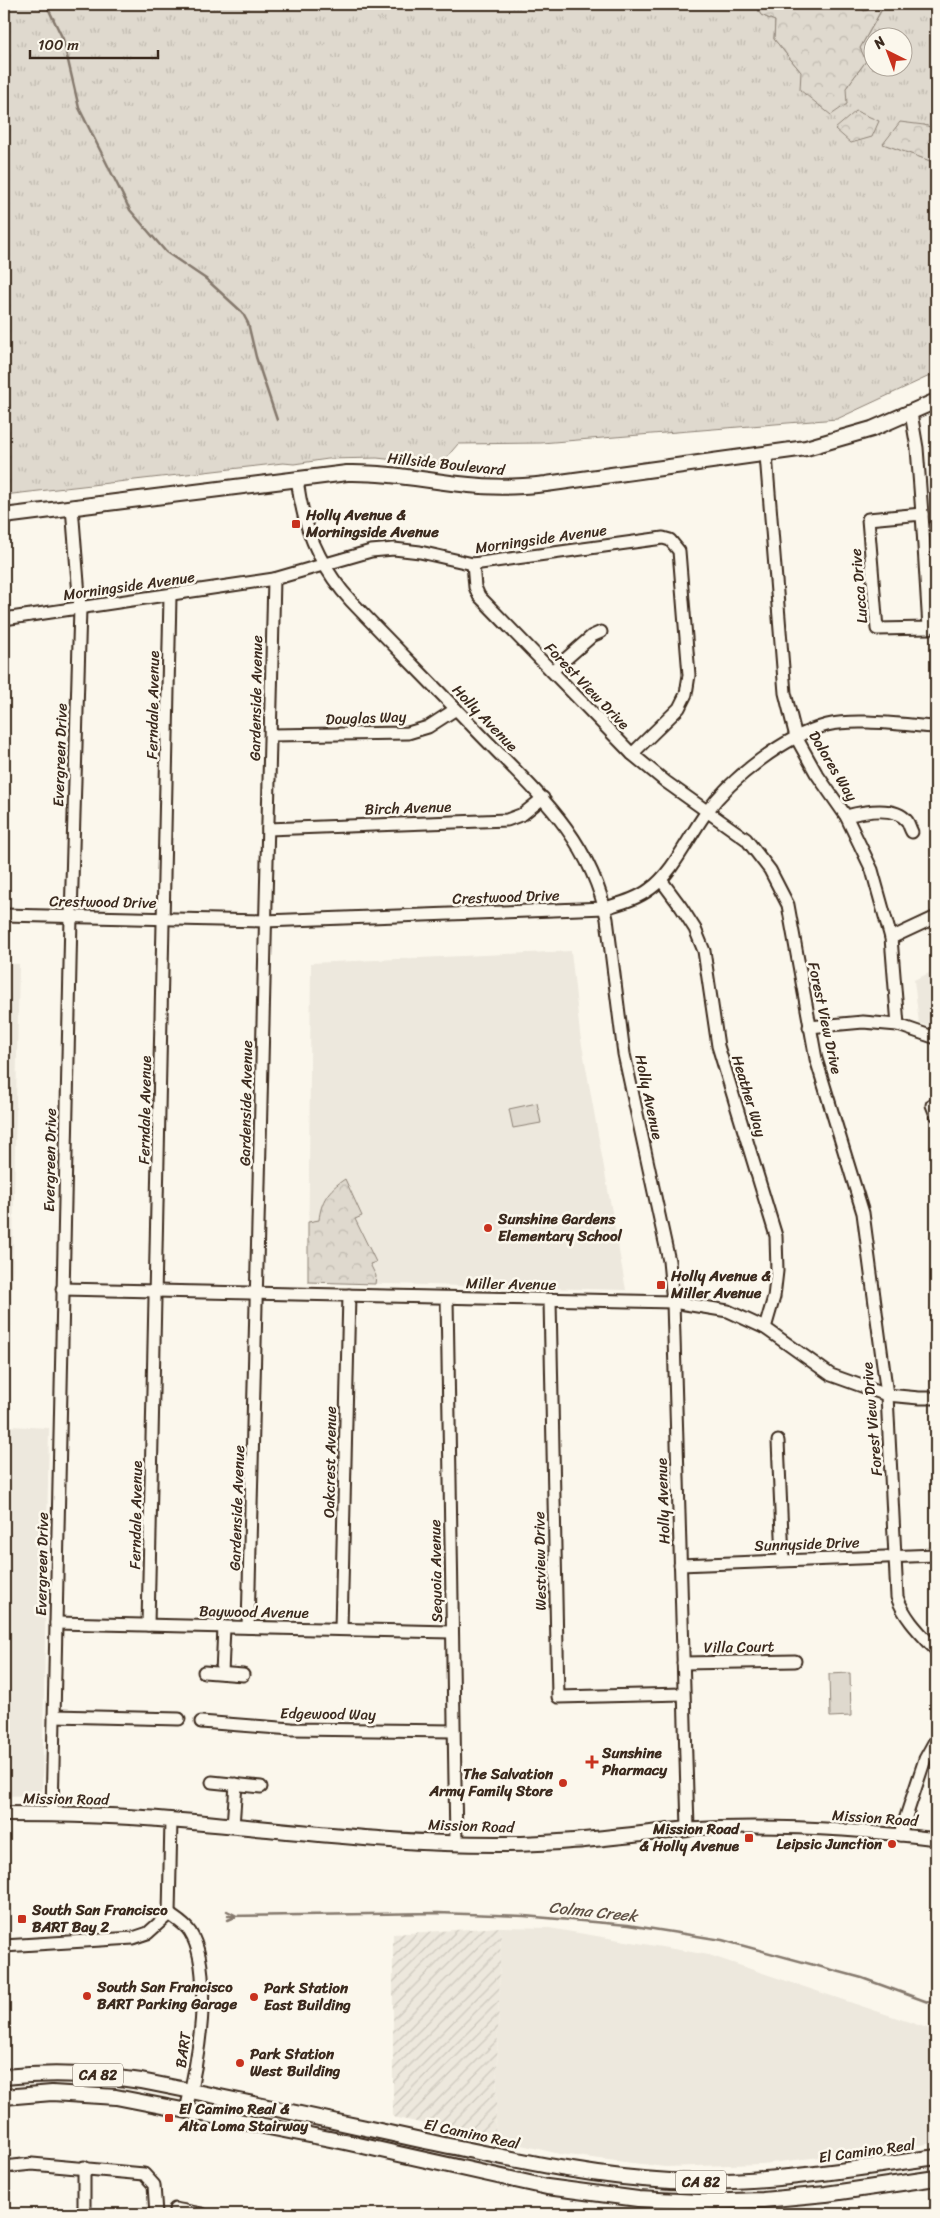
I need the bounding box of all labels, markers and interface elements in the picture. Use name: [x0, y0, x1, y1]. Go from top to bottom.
scale bar: [30, 28, 158, 60]
north arrow: [862, 28, 912, 78]
text: N: [867, 30, 892, 56]
text: 100 m: [38, 32, 79, 58]
street label: Hillside Boulevard: [386, 445, 507, 483]
place label: Holly Avenue & Morningside Avenue: [305, 502, 439, 545]
street label: Morningside Avenue: [473, 517, 609, 561]
marker: Holly Avenue & Morningside Avenue: [290, 518, 302, 530]
street label: Lucca Drive: [843, 547, 875, 625]
street label: Morningside Avenue: [61, 564, 197, 608]
street label: Gardenside Avenue: [242, 635, 270, 761]
street label: Forest View Drive: [538, 636, 636, 736]
street label: Ferndale Avenue: [139, 650, 167, 760]
street label: Holly Avenue: [446, 678, 524, 758]
street label: Evergreen Drive: [45, 702, 75, 807]
street label: Douglas Way: [325, 704, 407, 732]
street label: Dolores Way: [802, 726, 865, 807]
street label: Birch Avenue: [364, 793, 452, 823]
street label: Crestwood Drive: [452, 882, 560, 912]
street label: Crestwood Drive: [49, 888, 157, 916]
street label: Forest View Drive: [800, 959, 850, 1077]
street label: Gardenside Avenue: [232, 1040, 260, 1166]
street label: Holly Avenue: [627, 1052, 671, 1142]
street label: Heather Way: [724, 1052, 774, 1140]
street label: Ferndale Avenue: [131, 1055, 159, 1165]
street label: Evergreen Drive: [36, 1108, 64, 1212]
place label: Sunshine Gardens Elementary School: [497, 1206, 623, 1249]
marker: Sunshine Gardens Elementary School: [482, 1222, 494, 1234]
place label: Holly Avenue & Miller Avenue: [670, 1263, 771, 1306]
street label: Miller Avenue: [465, 1270, 557, 1298]
marker: Holly Avenue & Miller Avenue: [655, 1279, 667, 1291]
street label: Forest View Drive: [854, 1361, 890, 1477]
street label: Oakcrest Avenue: [316, 1406, 344, 1518]
street label: Gardenside Avenue: [222, 1444, 252, 1571]
street label: Holly Avenue: [649, 1457, 677, 1545]
street label: Ferndale Avenue: [122, 1460, 150, 1570]
street label: Westview Drive: [526, 1511, 554, 1611]
street label: Evergreen Drive: [28, 1512, 56, 1616]
street label: Sequoia Avenue: [422, 1519, 450, 1623]
street label: Sunnyside Drive: [754, 1529, 860, 1559]
street label: Baywood Avenue: [199, 1598, 309, 1626]
street label: Villa Court: [703, 1633, 775, 1661]
street label: Edgewood Way: [280, 1700, 376, 1728]
place label: Sunshine Pharmacy: [601, 1740, 668, 1783]
marker: Sunshine Pharmacy: [586, 1756, 598, 1768]
place label: The Salvation Army Family Store: [428, 1761, 554, 1804]
marker: The Salvation Army Family Store: [557, 1777, 569, 1789]
street label: Mission Road: [23, 1785, 110, 1813]
street label: Mission Road: [831, 1802, 920, 1834]
street label: Mission Road: [428, 1812, 515, 1841]
place label: Mission Road & Holly Avenue: [639, 1816, 741, 1859]
place label: Leipsic Junction: [777, 1831, 883, 1857]
marker: Mission Road & Holly Avenue: [743, 1832, 755, 1844]
marker: Leipsic Junction: [886, 1838, 898, 1850]
water label: Colma Creek: [548, 1892, 641, 1931]
place label: South San Francisco BART Bay 2: [31, 1897, 168, 1940]
marker: South San Francisco BART Bay 2: [16, 1913, 28, 1925]
place label: South San Francisco BART Parking Garage: [96, 1974, 237, 2017]
place label: Park Station East Building: [264, 1975, 351, 2018]
marker: South San Francisco BART Parking Garage: [81, 1990, 93, 2002]
marker: Park Station East Building: [248, 1991, 260, 2003]
street label: BART: [168, 2029, 199, 2070]
place label: Park Station West Building: [250, 2041, 341, 2084]
marker: Park Station West Building: [234, 2057, 246, 2069]
road number: CA 82: [73, 2064, 123, 2086]
place label: El Camino Real & Alta Loma Stairway: [178, 2096, 309, 2139]
street label: El Camino Real: [422, 2111, 523, 2157]
marker: El Camino Real & Alta Loma Stairway: [163, 2112, 175, 2124]
street label: El Camino Real: [817, 2131, 918, 2171]
road number: CA 82: [676, 2170, 726, 2194]

